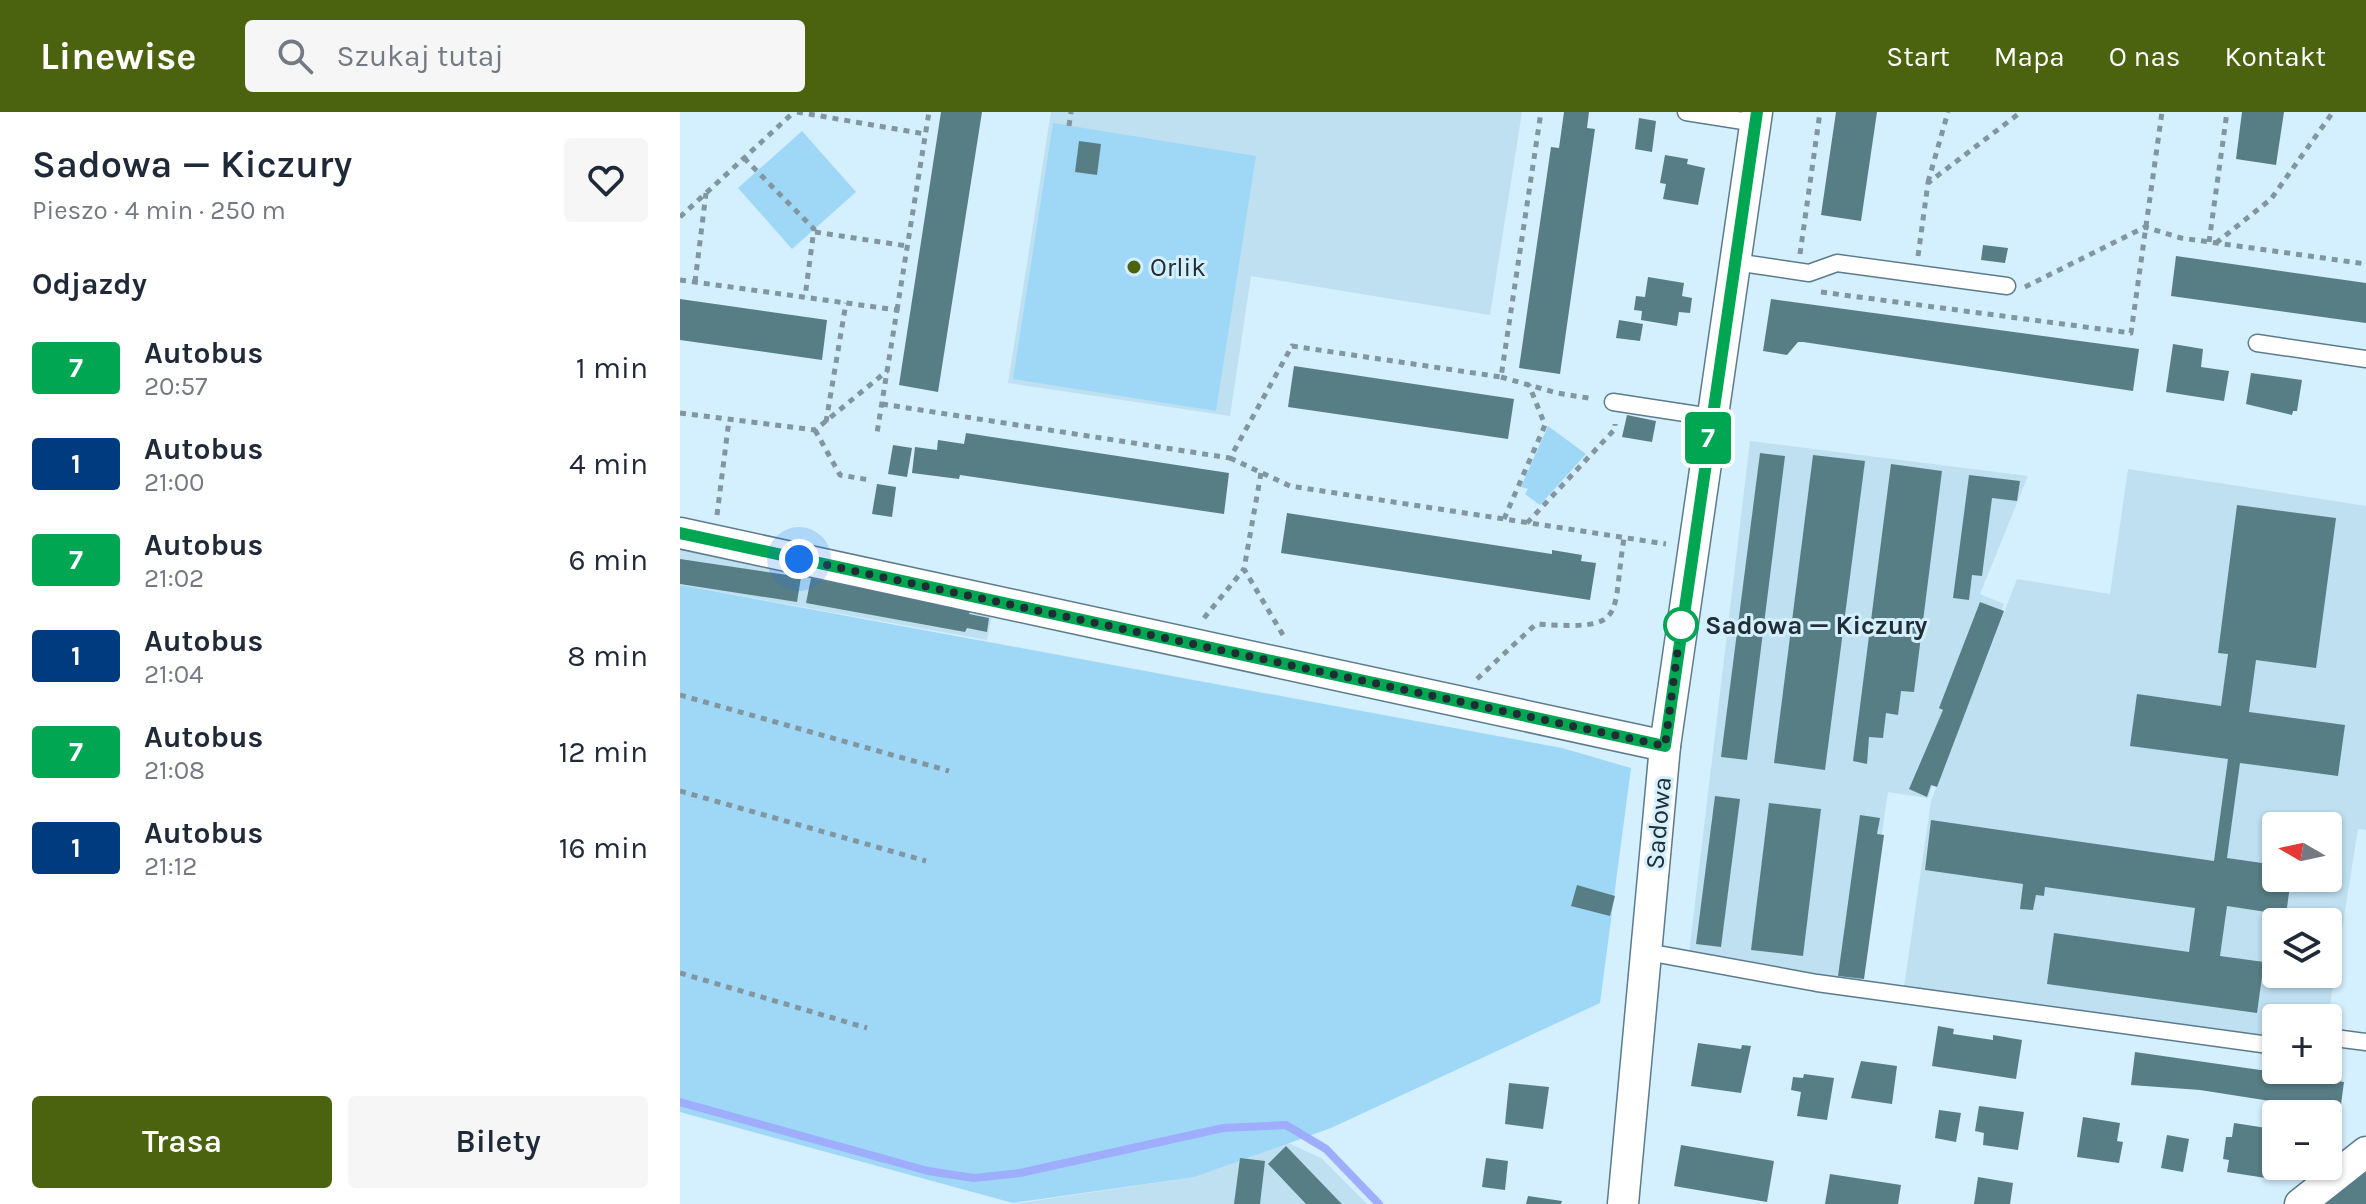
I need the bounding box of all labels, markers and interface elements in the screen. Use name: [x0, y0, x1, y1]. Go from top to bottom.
search box: [245, 20, 805, 92]
text: Linewise: [40, 34, 197, 79]
icon: search: [273, 34, 317, 78]
text: Szukaj tutaj: [337, 38, 504, 74]
text: Start: [1886, 40, 1950, 73]
text: Mapa: [1994, 40, 2065, 73]
text: O nas: [2109, 40, 2181, 73]
text: Kontakt: [2225, 40, 2326, 73]
button: heart: [564, 138, 648, 222]
text: Sadowa — Kiczury: [32, 142, 352, 187]
text: Pieszo · 4 min · 250 m: [32, 195, 286, 226]
place label: Orlik: [1150, 252, 1206, 283]
marker: Orlik: [1125, 258, 1143, 276]
text: Odjazdy: [32, 266, 147, 302]
text: Autobus: [144, 335, 263, 371]
text: 1 min: [576, 350, 648, 386]
text: 7: [69, 351, 83, 384]
text: 20:57: [144, 371, 207, 402]
line badge: 7: [1682, 412, 1734, 464]
text: 7: [1701, 421, 1715, 454]
text: Autobus: [144, 431, 263, 467]
text: 4 min: [569, 446, 648, 482]
text: 1: [71, 447, 81, 480]
text: 21:00: [144, 467, 205, 498]
text: Autobus: [144, 527, 263, 563]
your location: [779, 539, 819, 579]
text: 6 min: [569, 542, 648, 578]
text: 7: [69, 543, 83, 576]
text: 21:02: [144, 563, 204, 594]
marker: Sadowa — Kiczury: [1664, 608, 1698, 642]
place label: Sadowa — Kiczury: [1705, 610, 1927, 641]
text: Autobus: [144, 623, 263, 659]
text: 8 min: [567, 638, 648, 674]
text: 1: [71, 639, 81, 672]
text: 21:04: [144, 659, 204, 690]
text: Autobus: [144, 719, 263, 755]
text: 12 min: [558, 734, 648, 770]
text: 7: [69, 735, 83, 768]
text: 21:08: [144, 755, 205, 786]
street label: Sadowa: [1639, 775, 1678, 871]
north arrow: [2262, 812, 2342, 892]
map controls: [2262, 812, 2342, 1180]
text: Autobus: [144, 815, 263, 851]
text: 16 min: [559, 830, 648, 866]
text: 1: [71, 831, 81, 864]
text: 21:12: [144, 851, 197, 882]
button: layers: [2262, 908, 2342, 988]
button: +: [2262, 1004, 2342, 1084]
button: Trasa: [32, 1096, 332, 1188]
button: Bilety: [348, 1096, 648, 1188]
button: −: [2262, 1100, 2342, 1180]

